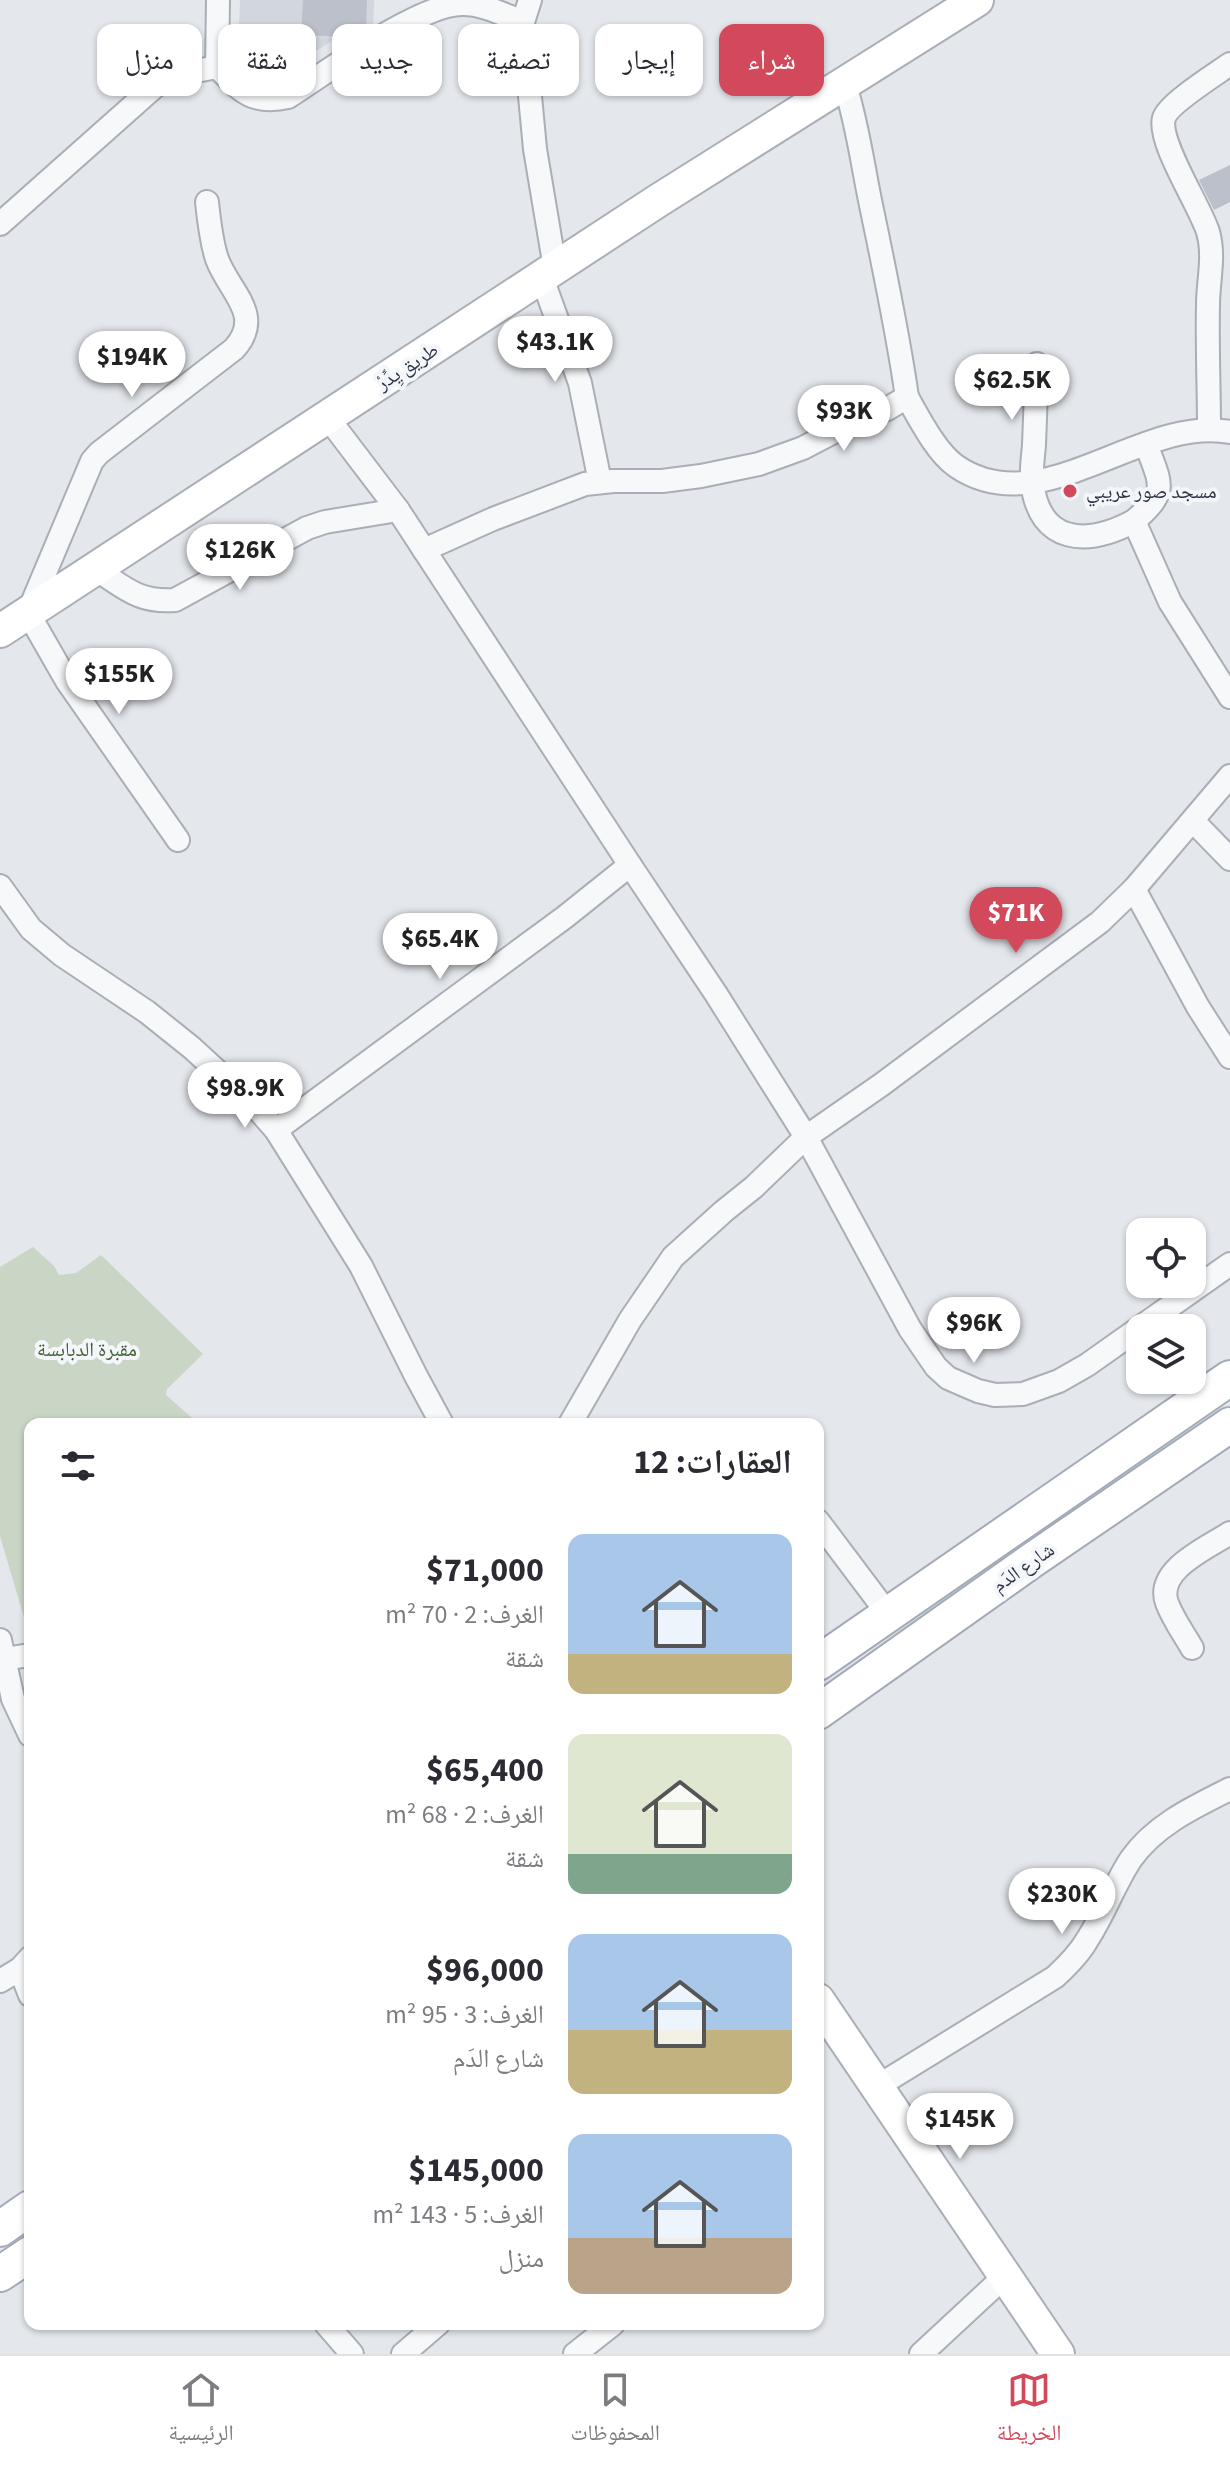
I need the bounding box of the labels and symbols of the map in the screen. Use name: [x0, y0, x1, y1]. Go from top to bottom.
pin: $43.1K: [490, 316, 620, 384]
pin: $194K: [76, 331, 188, 399]
street label: طريق يِدِّرْ: [370, 336, 444, 398]
pin: $62.5K: [947, 354, 1077, 422]
pin: $93K: [797, 385, 891, 453]
place label: مسجد صور عريبي: [1086, 478, 1217, 507]
marker: مسجد صور عريبي: [1061, 482, 1079, 500]
pin: $126K: [184, 524, 296, 592]
pin: $155K: [63, 648, 175, 716]
pin: $71K: [969, 887, 1063, 955]
pin: $65.4K: [375, 913, 505, 981]
pin: $98.9K: [180, 1062, 310, 1130]
pin: $96K: [927, 1297, 1021, 1365]
park label: مقبرة الدبابسة: [37, 1336, 137, 1364]
street label: شارع الدَم: [987, 1536, 1060, 1599]
pin: $230K: [1006, 1868, 1118, 1936]
pin: $145K: [904, 2093, 1016, 2161]

